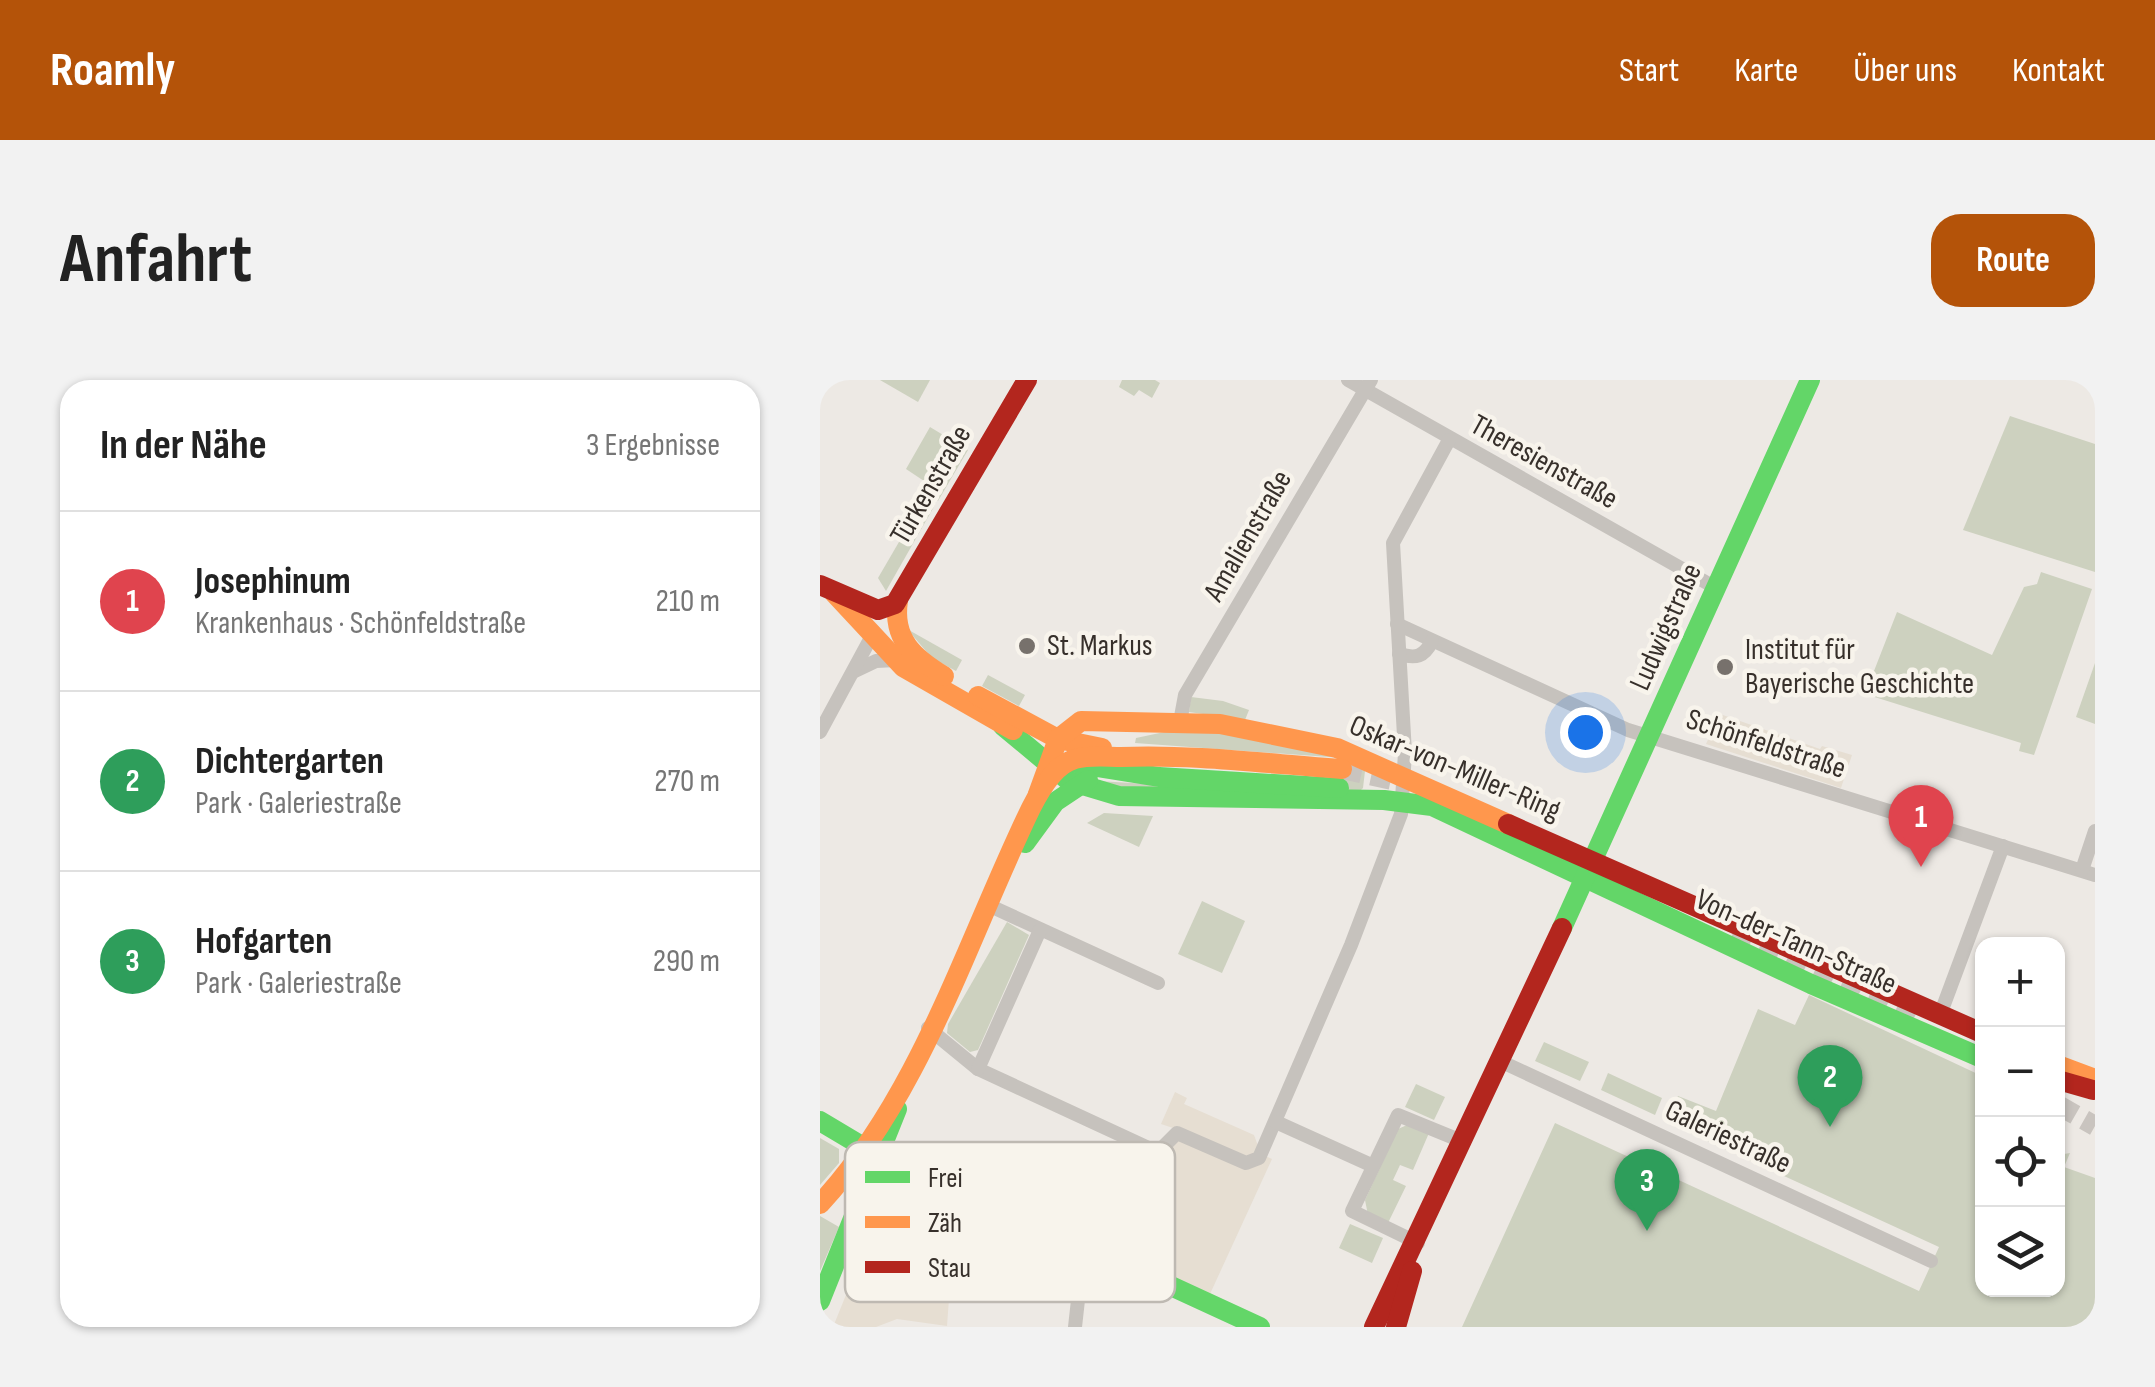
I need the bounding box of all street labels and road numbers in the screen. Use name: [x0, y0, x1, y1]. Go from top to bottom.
street label: Theresienstraße: [1464, 407, 1624, 517]
street label: Türkenstraße: [883, 419, 979, 551]
street label: Amalienstraße: [1196, 464, 1300, 609]
street label: Ludwigstraße: [1622, 558, 1710, 696]
street label: Schönfeldstraße: [1682, 701, 1850, 787]
street label: Oskar-von-Miller-Ring: [1344, 707, 1566, 829]
street label: Von-der-Tann-Straße: [1690, 882, 1902, 1002]
street label: Galeriestraße: [1659, 1092, 1797, 1182]

